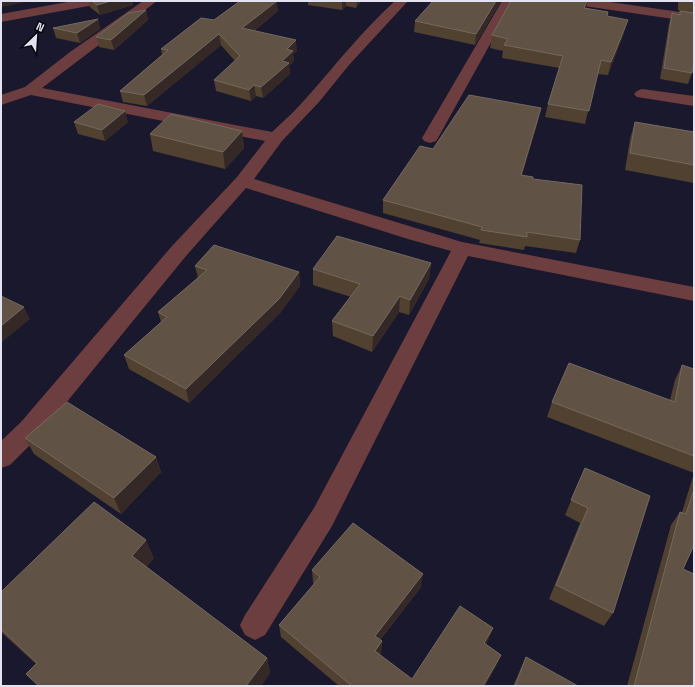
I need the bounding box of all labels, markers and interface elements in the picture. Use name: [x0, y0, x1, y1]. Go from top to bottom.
north arrow: [16, 16, 56, 56]
text: N: [34, 19, 47, 35]

